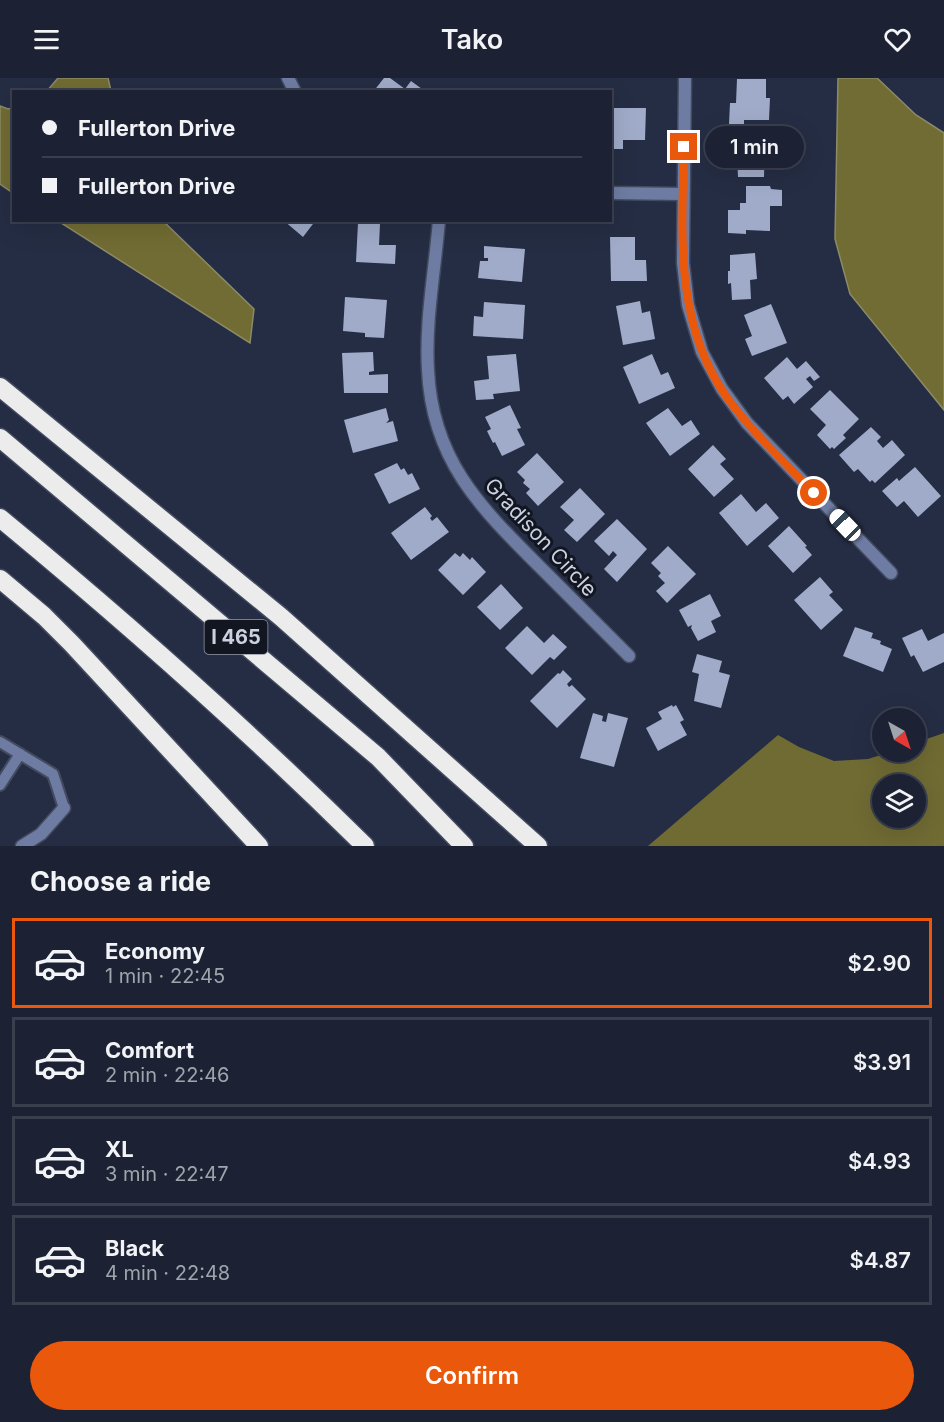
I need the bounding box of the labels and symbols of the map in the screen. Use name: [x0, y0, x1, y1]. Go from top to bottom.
callout: 1 min: [705, 126, 804, 168]
route end: [670, 133, 697, 160]
street label: Gradison Circle: [480, 473, 602, 601]
route start: [800, 479, 827, 506]
car: [826, 506, 864, 544]
road number: I 465: [204, 620, 268, 654]
north arrow: [872, 708, 926, 762]

